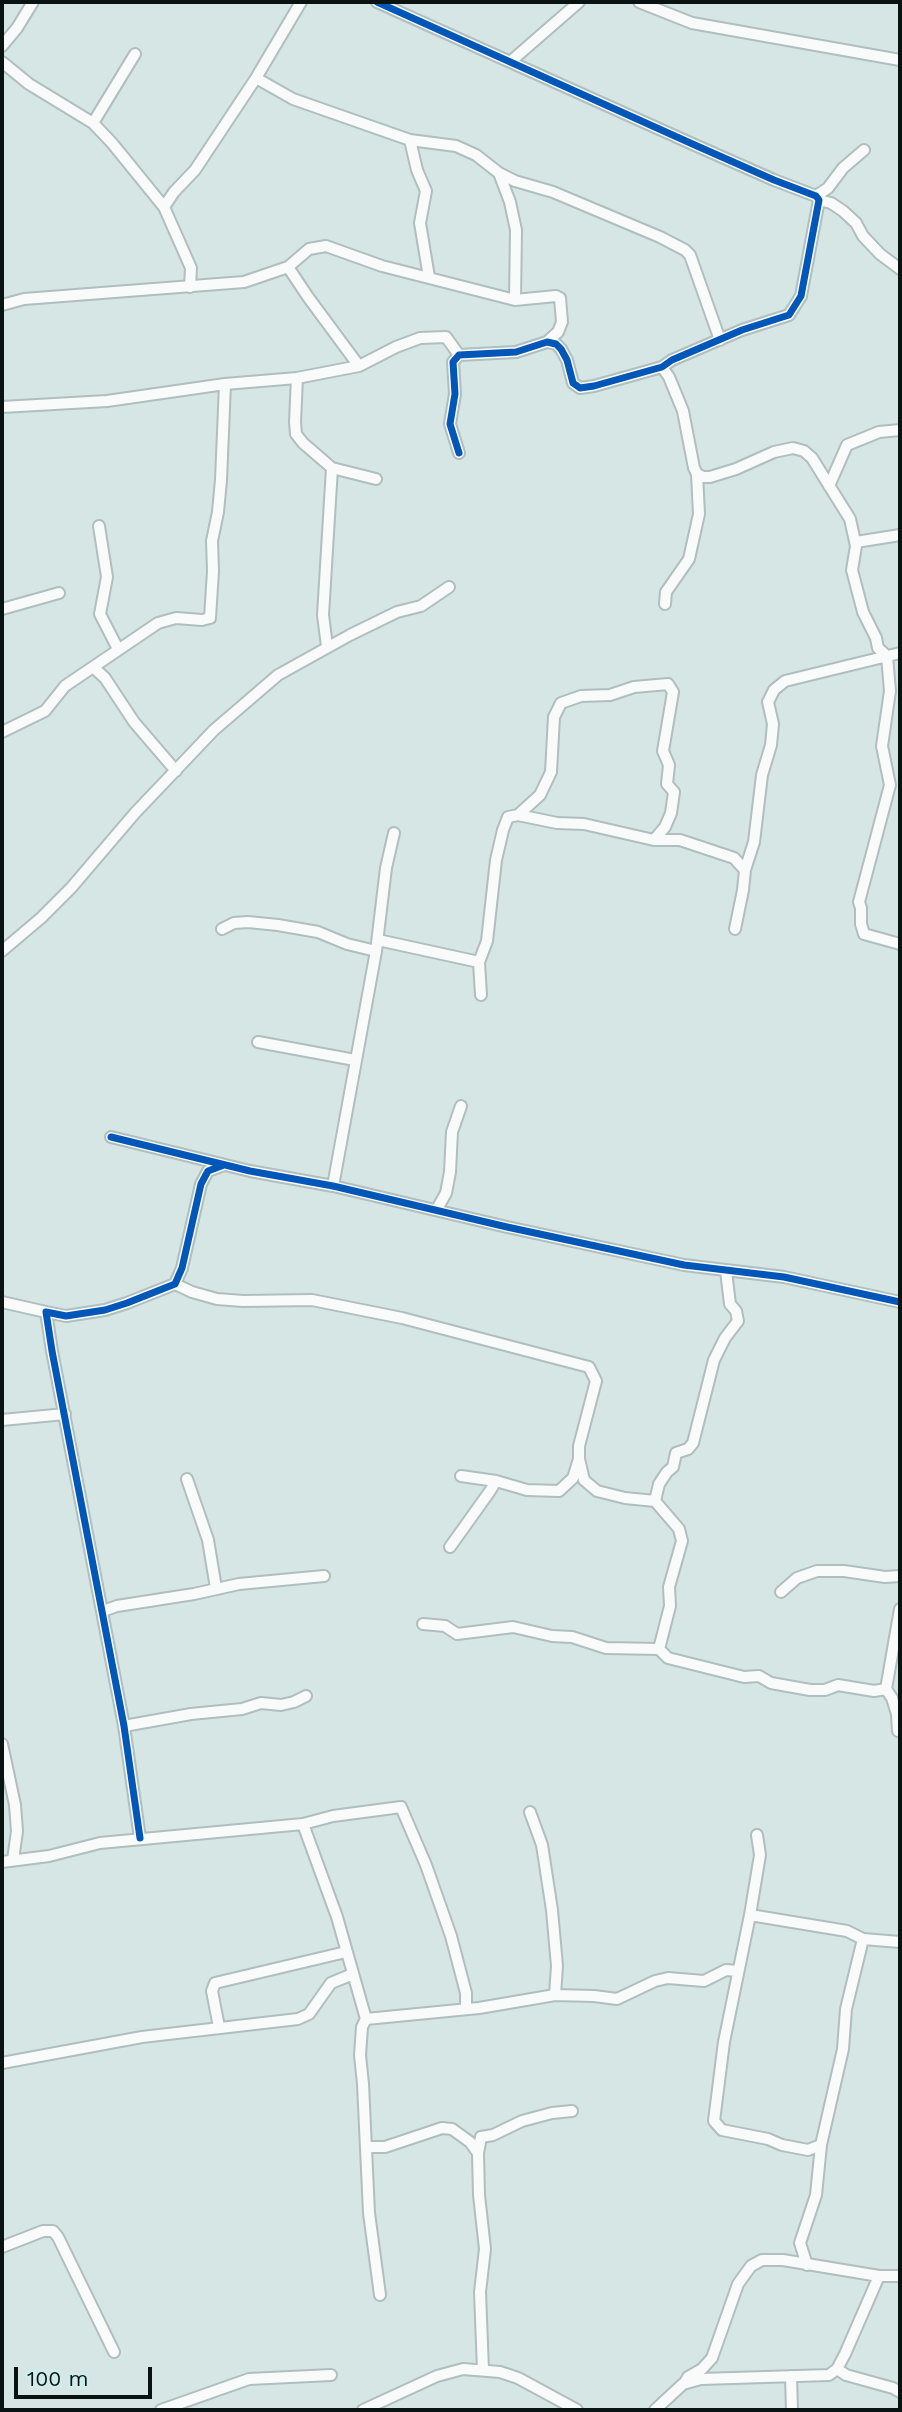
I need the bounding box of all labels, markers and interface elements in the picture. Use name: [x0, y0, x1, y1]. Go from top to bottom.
scale bar: [18, 2352, 156, 2396]
text: 100 m: [27, 2366, 89, 2391]

